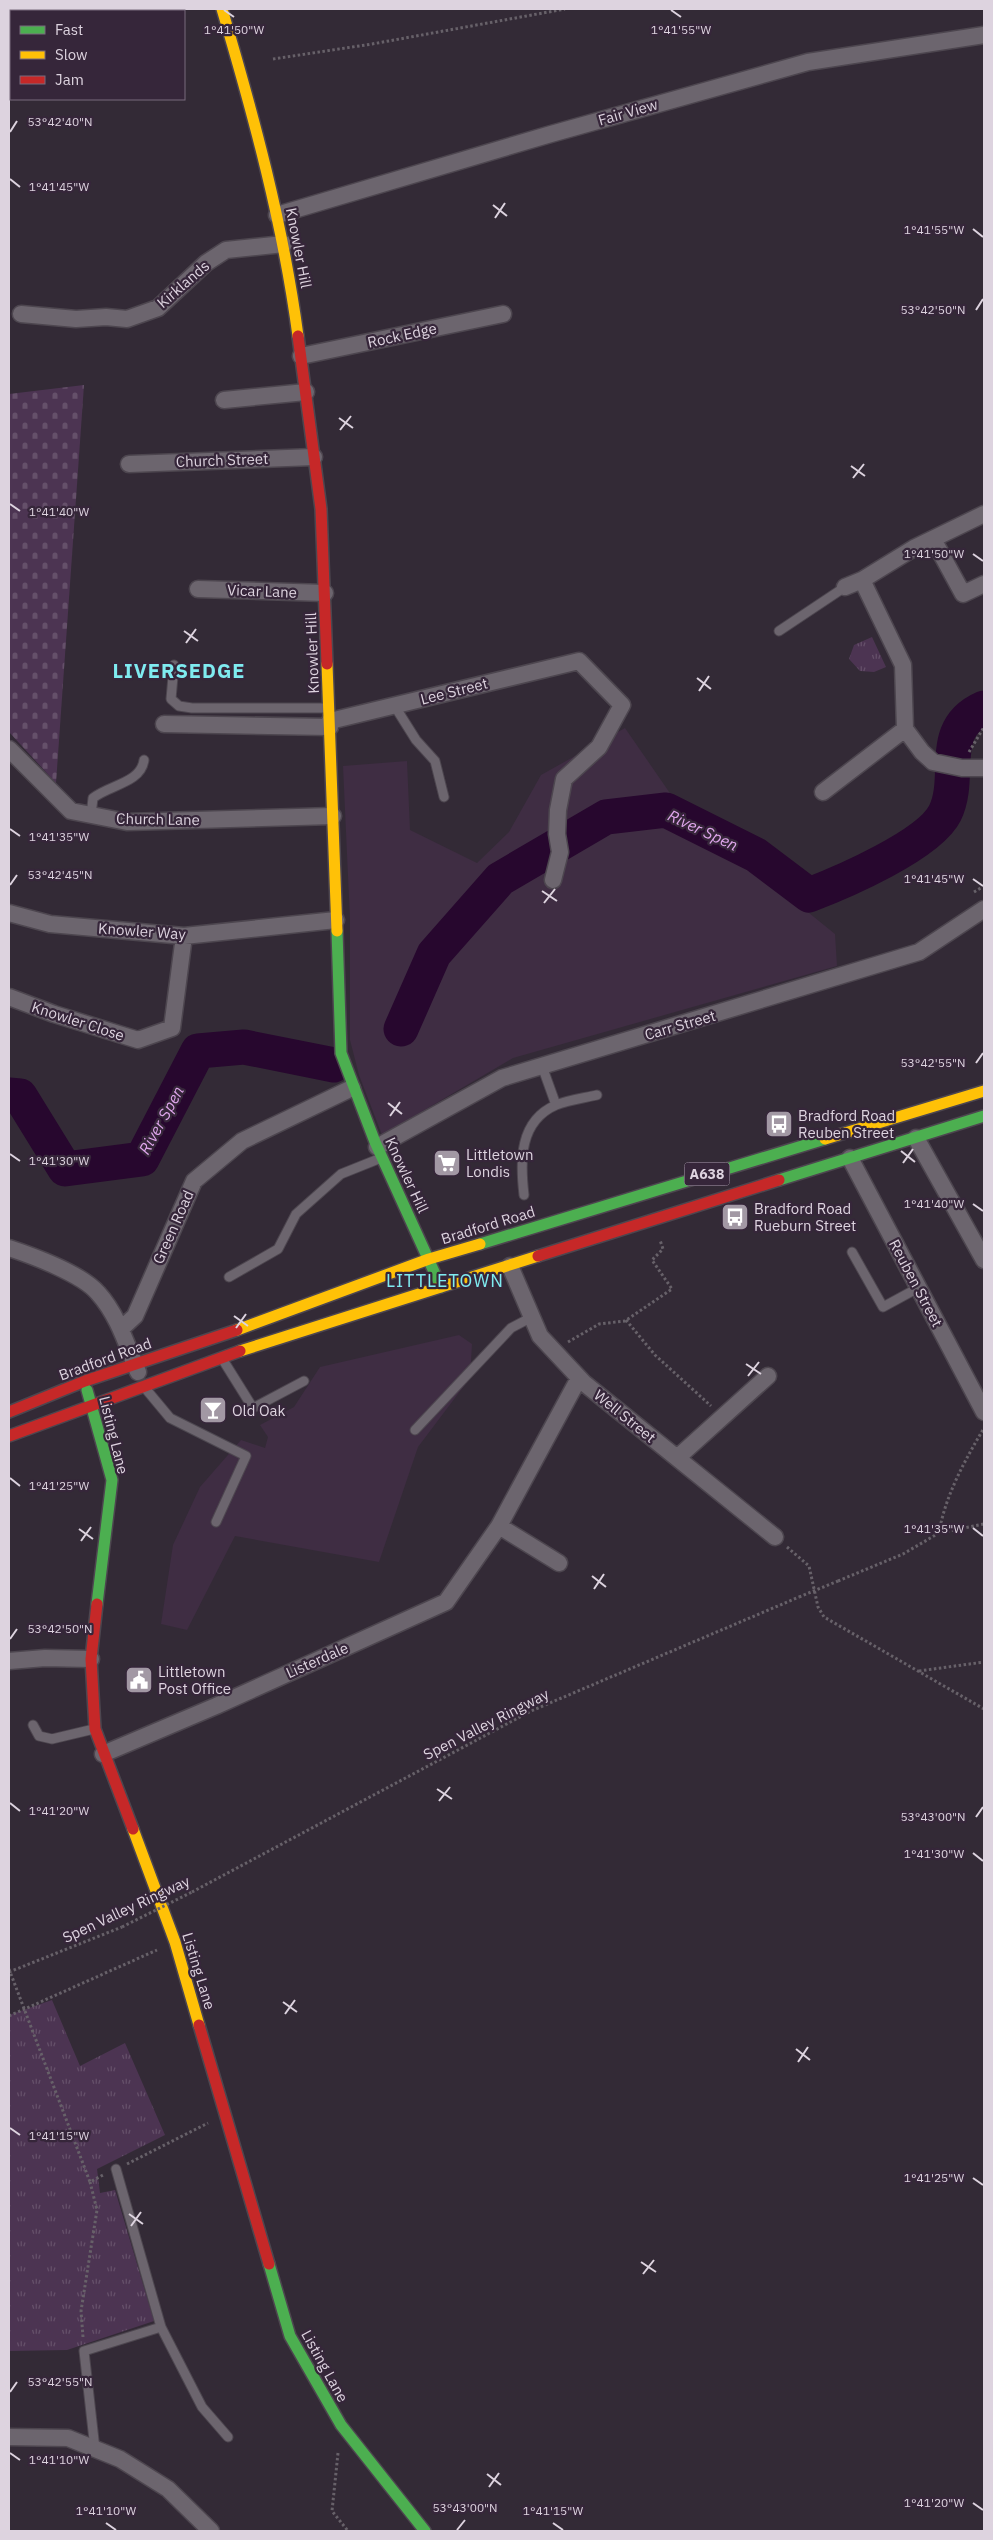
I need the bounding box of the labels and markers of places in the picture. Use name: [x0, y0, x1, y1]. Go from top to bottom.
place label: Bradford Road Reuben Street: [798, 1106, 895, 1142]
bus stop icon: Bradford Road Reuben Street: [764, 1109, 794, 1139]
place label: Littletown Londis: [466, 1145, 534, 1181]
supermarket icon: Littletown Londis: [432, 1148, 462, 1178]
place label: Bradford Road Rueburn Street: [754, 1199, 856, 1235]
bus stop icon: Bradford Road Rueburn Street: [720, 1202, 750, 1232]
bar icon: Old Oak: [198, 1395, 228, 1425]
place label: Old Oak: [232, 1401, 286, 1420]
place label: Littletown Post Office: [158, 1662, 231, 1698]
public building icon: Littletown Post Office: [124, 1665, 154, 1695]

